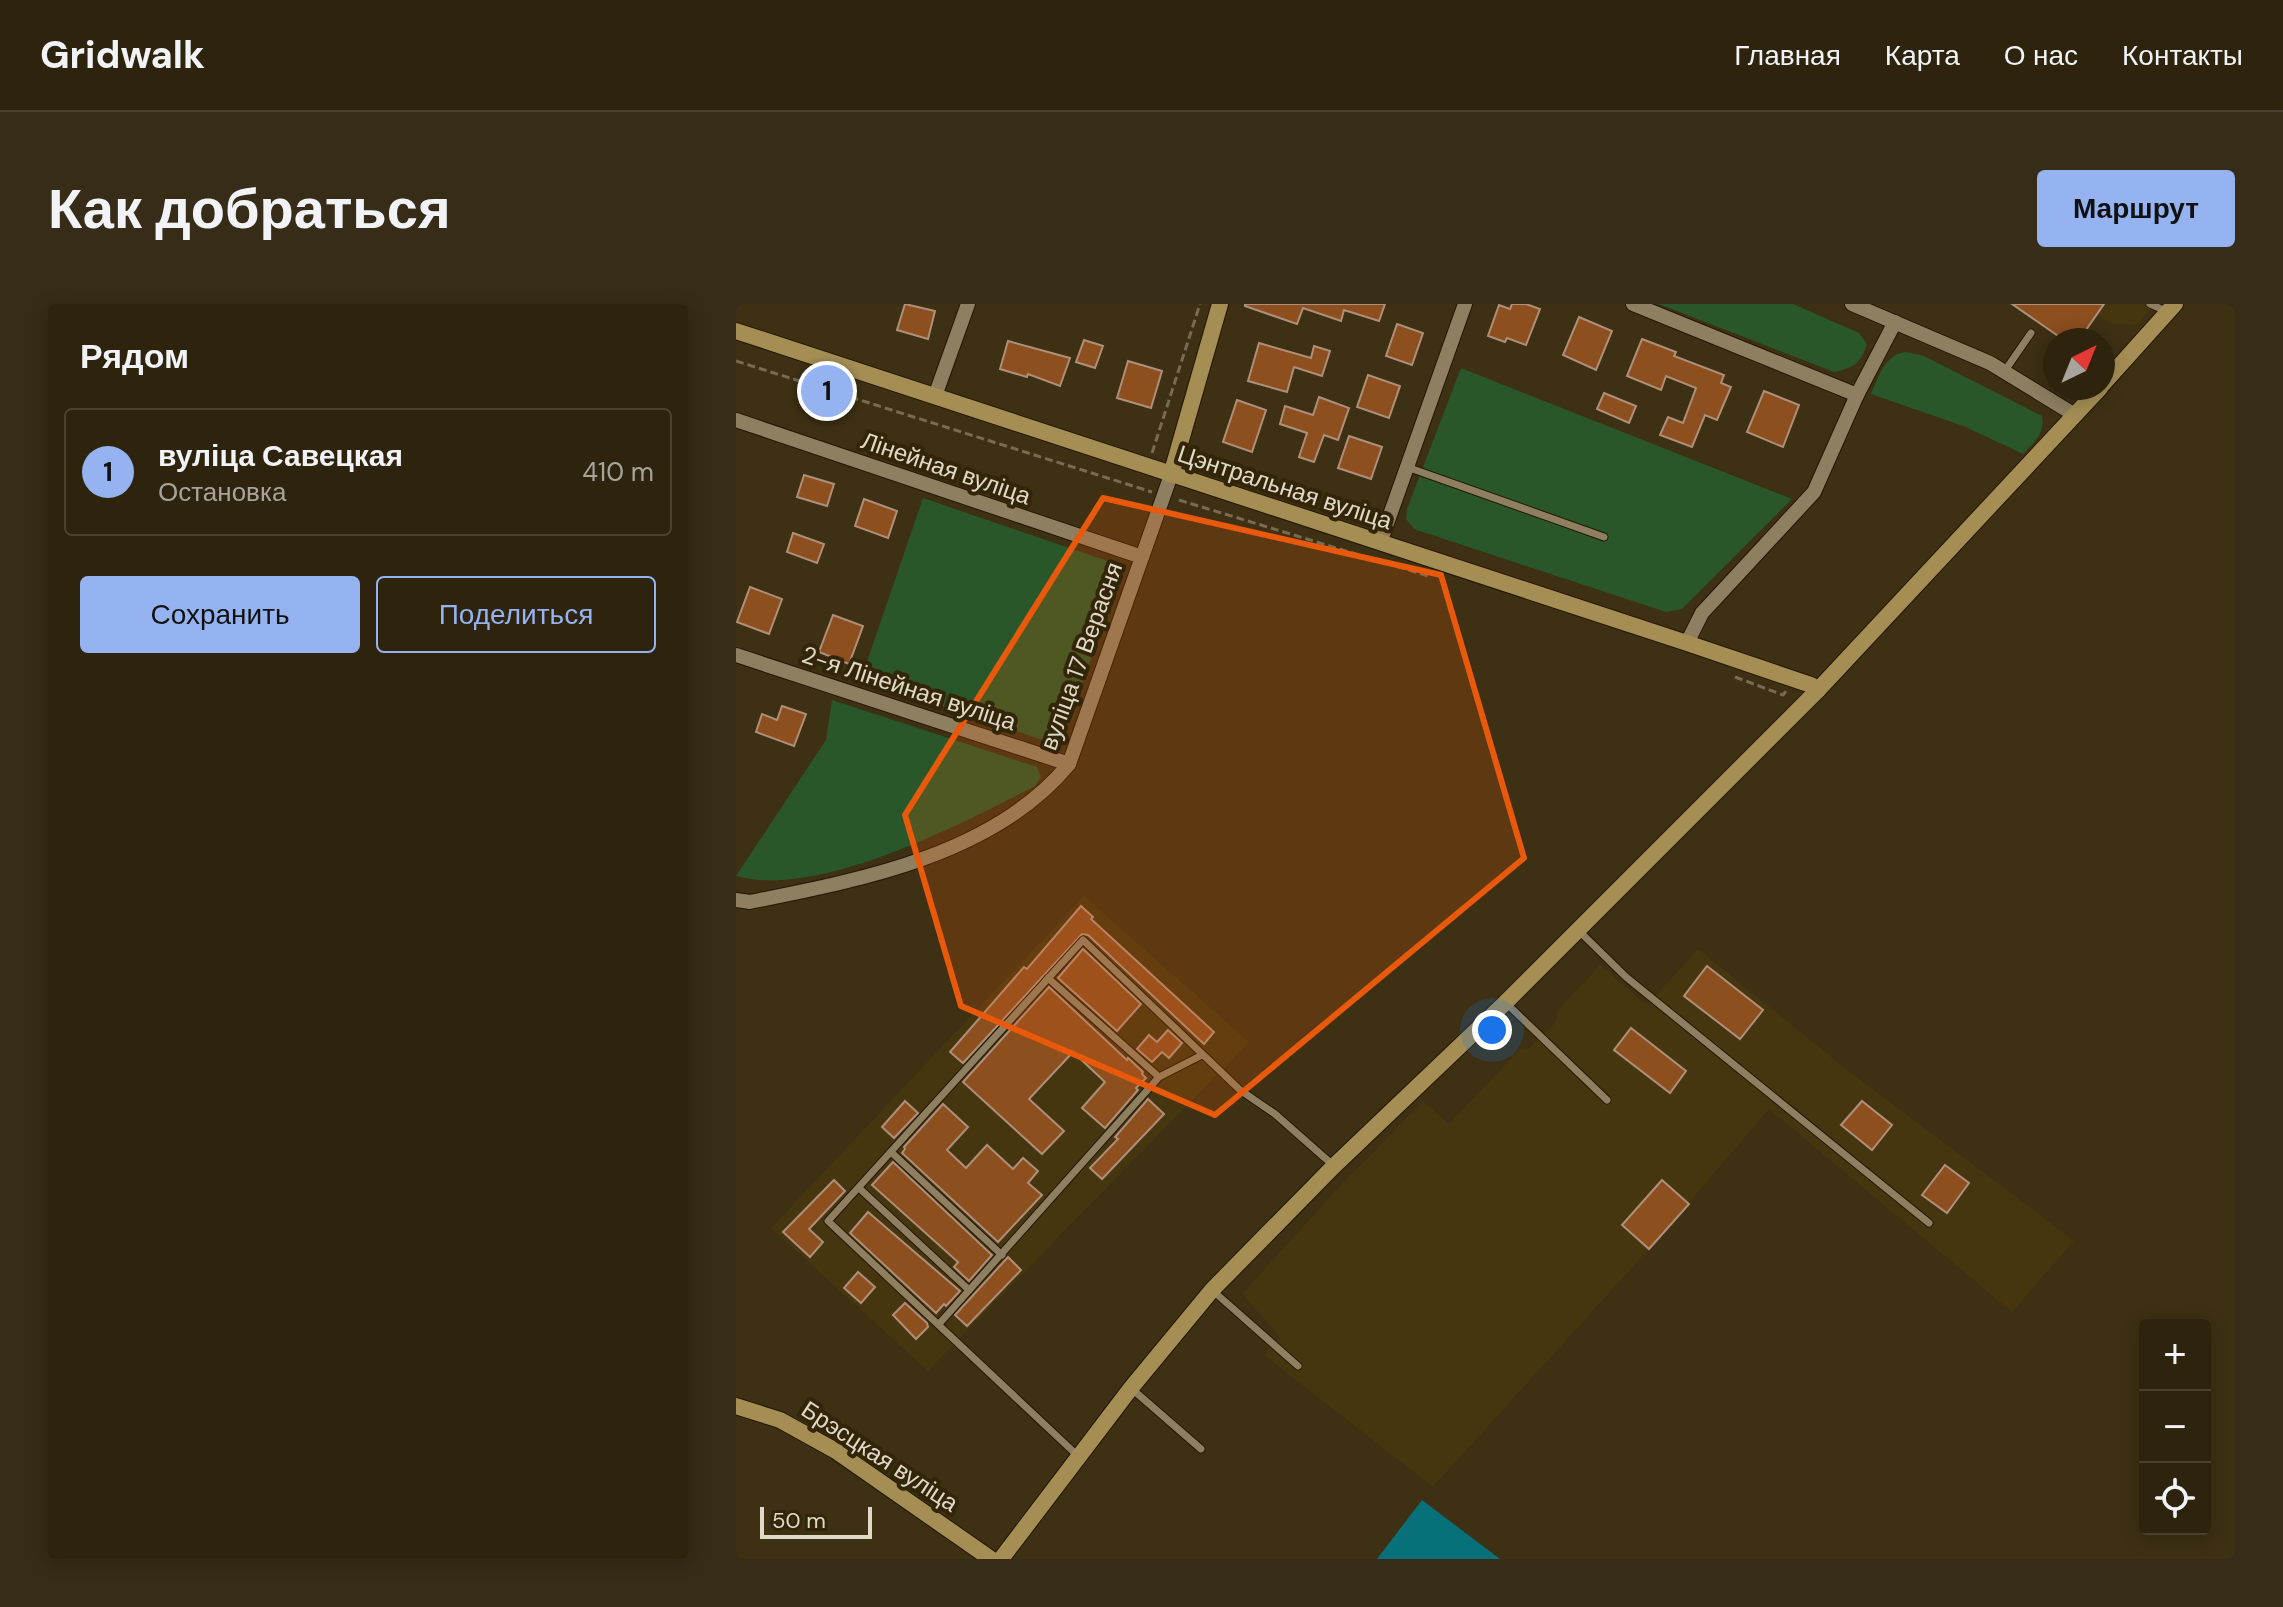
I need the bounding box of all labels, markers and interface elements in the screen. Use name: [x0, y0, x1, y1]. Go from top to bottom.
text: Gridwalk: [40, 30, 205, 80]
text: Главная: [1734, 37, 1841, 74]
text: Карта: [1885, 37, 1960, 74]
text: О нас: [2004, 37, 2078, 74]
text: Контакты: [2122, 37, 2243, 74]
button: Маршрут: [2037, 170, 2235, 247]
text: Как добраться: [48, 172, 451, 245]
north arrow: [2043, 328, 2115, 400]
text: Рядом: [80, 334, 189, 379]
pin: 1: [801, 361, 853, 421]
street label: Лінейная вуліца: [857, 424, 1035, 512]
text: вуліца Савецкая: [158, 436, 403, 475]
street label: Цэнтральная вуліца: [1174, 438, 1397, 536]
text: 1: [103, 455, 113, 489]
text: 410 m: [582, 455, 654, 489]
text: Остановка: [158, 475, 286, 509]
street label: вуліца 17 Верасня: [1033, 558, 1129, 754]
button: Сохранить: [80, 576, 360, 653]
button: Поделиться: [376, 576, 656, 653]
street label: 2-я Лінейная вуліца: [798, 639, 1021, 737]
your location: [1472, 1010, 1512, 1050]
map controls: [2139, 1319, 2211, 1535]
button: +: [2139, 1319, 2211, 1391]
button: −: [2139, 1391, 2211, 1463]
street label: Брэсцкая вуліца: [796, 1394, 965, 1519]
button: locate: [2139, 1463, 2211, 1535]
scale bar: [760, 1503, 872, 1539]
text: 50 m: [772, 1506, 826, 1535]

